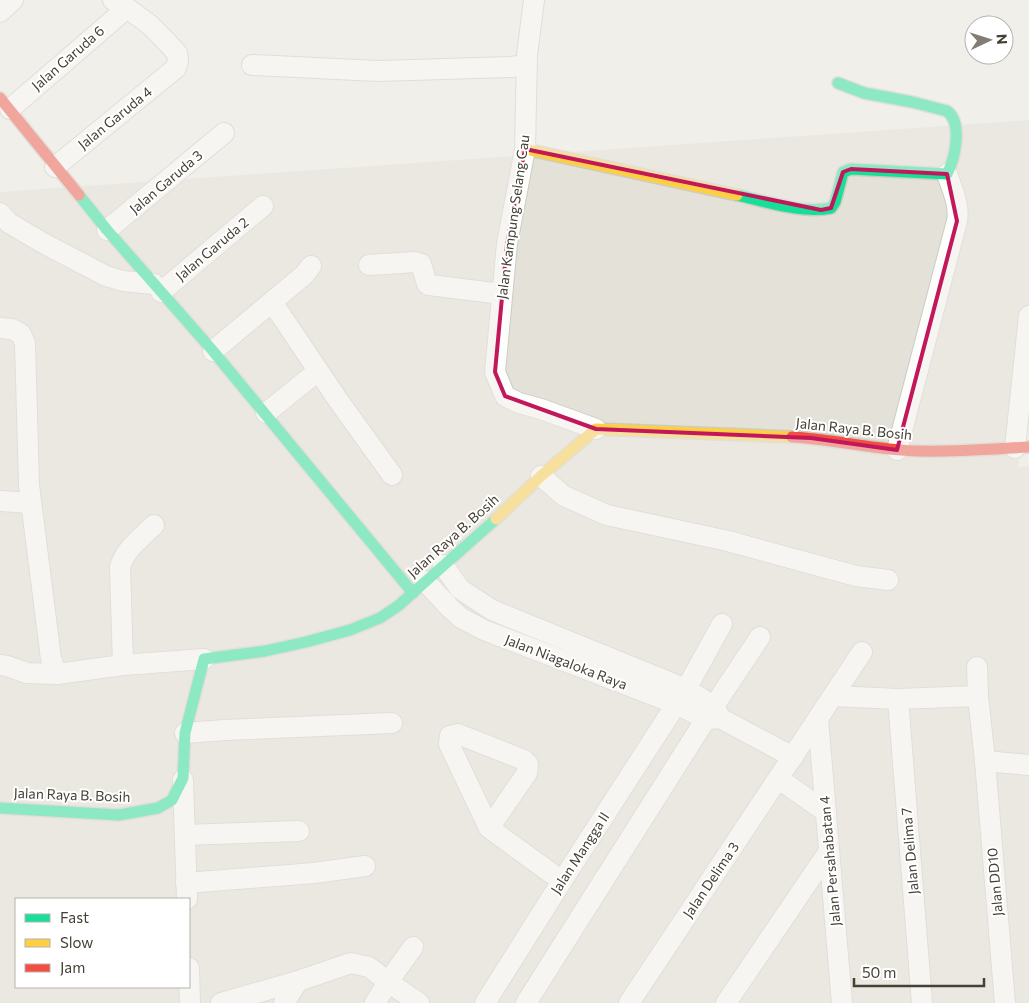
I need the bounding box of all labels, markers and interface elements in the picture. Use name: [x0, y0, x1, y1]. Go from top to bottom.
north arrow: [964, 15, 1014, 65]
street label: Jalan Garuda 6: [28, 22, 107, 94]
text: N: [994, 33, 1011, 45]
street label: Jalan Garuda 4: [74, 82, 156, 153]
street label: Jalan Kampung Selang Cau: [493, 134, 532, 300]
street label: Jalan Garuda 3: [126, 146, 206, 217]
street label: Jalan Garuda 2: [172, 213, 252, 284]
street label: Jalan Raya B. Bosih: [795, 414, 913, 443]
street label: Jalan Raya B. Bosih: [404, 490, 502, 581]
street label: Jalan Niagaloka Raya: [503, 630, 630, 693]
street label: Jalan Raya B. Bosih: [13, 784, 131, 805]
street label: Jalan Persahabatan 4: [815, 794, 844, 927]
street label: Jalan Delima 7: [897, 807, 922, 895]
street label: Jalan Mangga II: [547, 808, 612, 897]
street label: Jalan Delima 3: [679, 838, 742, 921]
street label: Jalan DD10: [983, 847, 1006, 917]
legend: [15, 898, 190, 988]
text: Fast: [60, 908, 89, 926]
text: Slow: [60, 933, 93, 951]
scale bar: [854, 956, 984, 988]
text: Jam: [60, 958, 85, 976]
text: 50 m: [862, 963, 896, 981]

